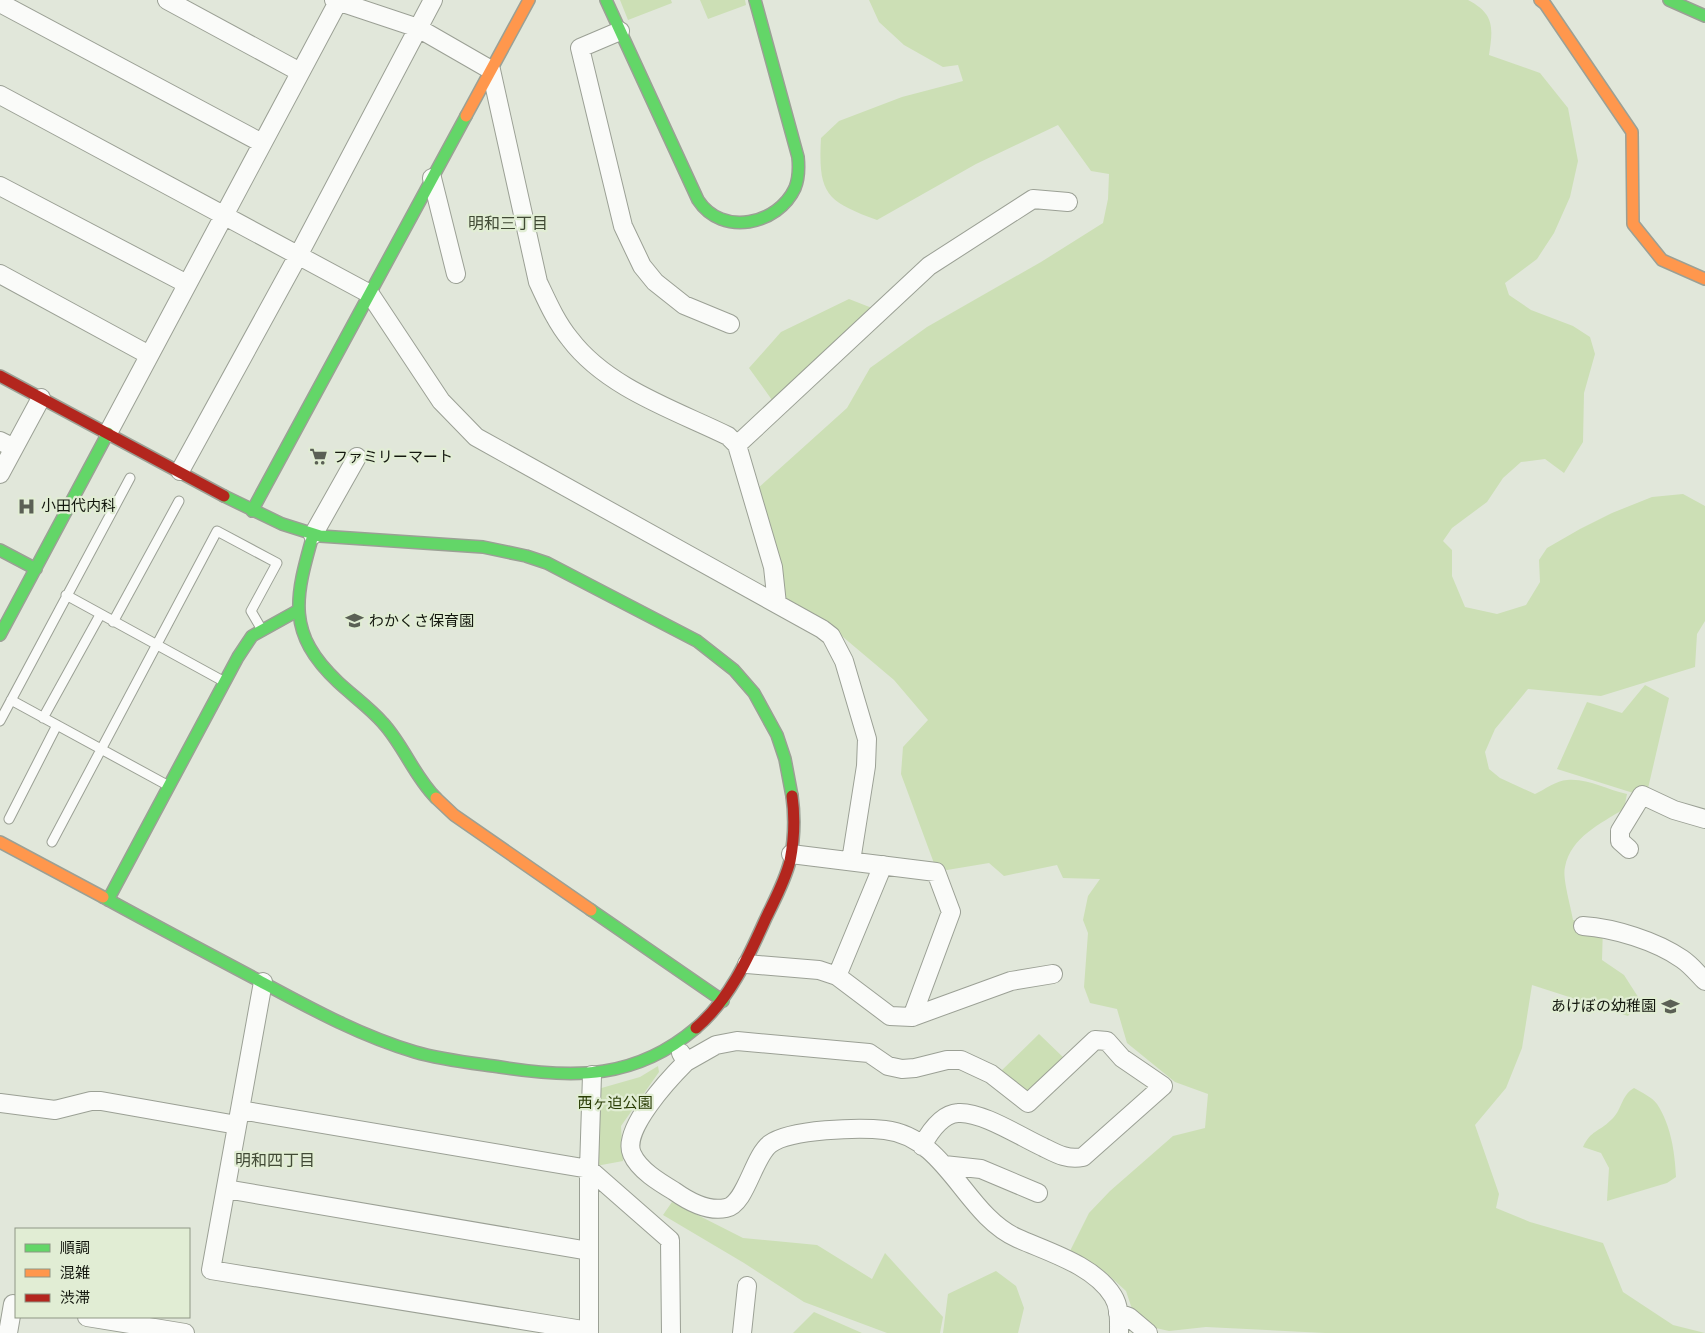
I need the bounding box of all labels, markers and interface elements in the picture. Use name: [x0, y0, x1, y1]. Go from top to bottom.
district label: 明和三丁目: [468, 214, 548, 233]
supermarket icon: ファミリーマート: [309, 447, 329, 467]
place label: ファミリーマート: [333, 448, 453, 466]
hospital icon: 小田代内科: [17, 496, 37, 516]
place label: 小田代内科: [41, 497, 116, 515]
school or university icon: わかくさ保育園: [345, 611, 365, 631]
place label: わかくさ保育園: [369, 612, 474, 630]
school or university icon: あけぼの幼稚園: [1660, 996, 1680, 1016]
place label: あけぼの幼稚園: [1551, 997, 1656, 1015]
park label: 西ヶ迫公園: [577, 1094, 653, 1112]
district label: 明和四丁目: [235, 1151, 315, 1170]
legend: [15, 1228, 190, 1318]
text: 順調: [60, 1239, 90, 1257]
text: 混雑: [60, 1264, 90, 1282]
text: 渋滞: [60, 1289, 90, 1307]

